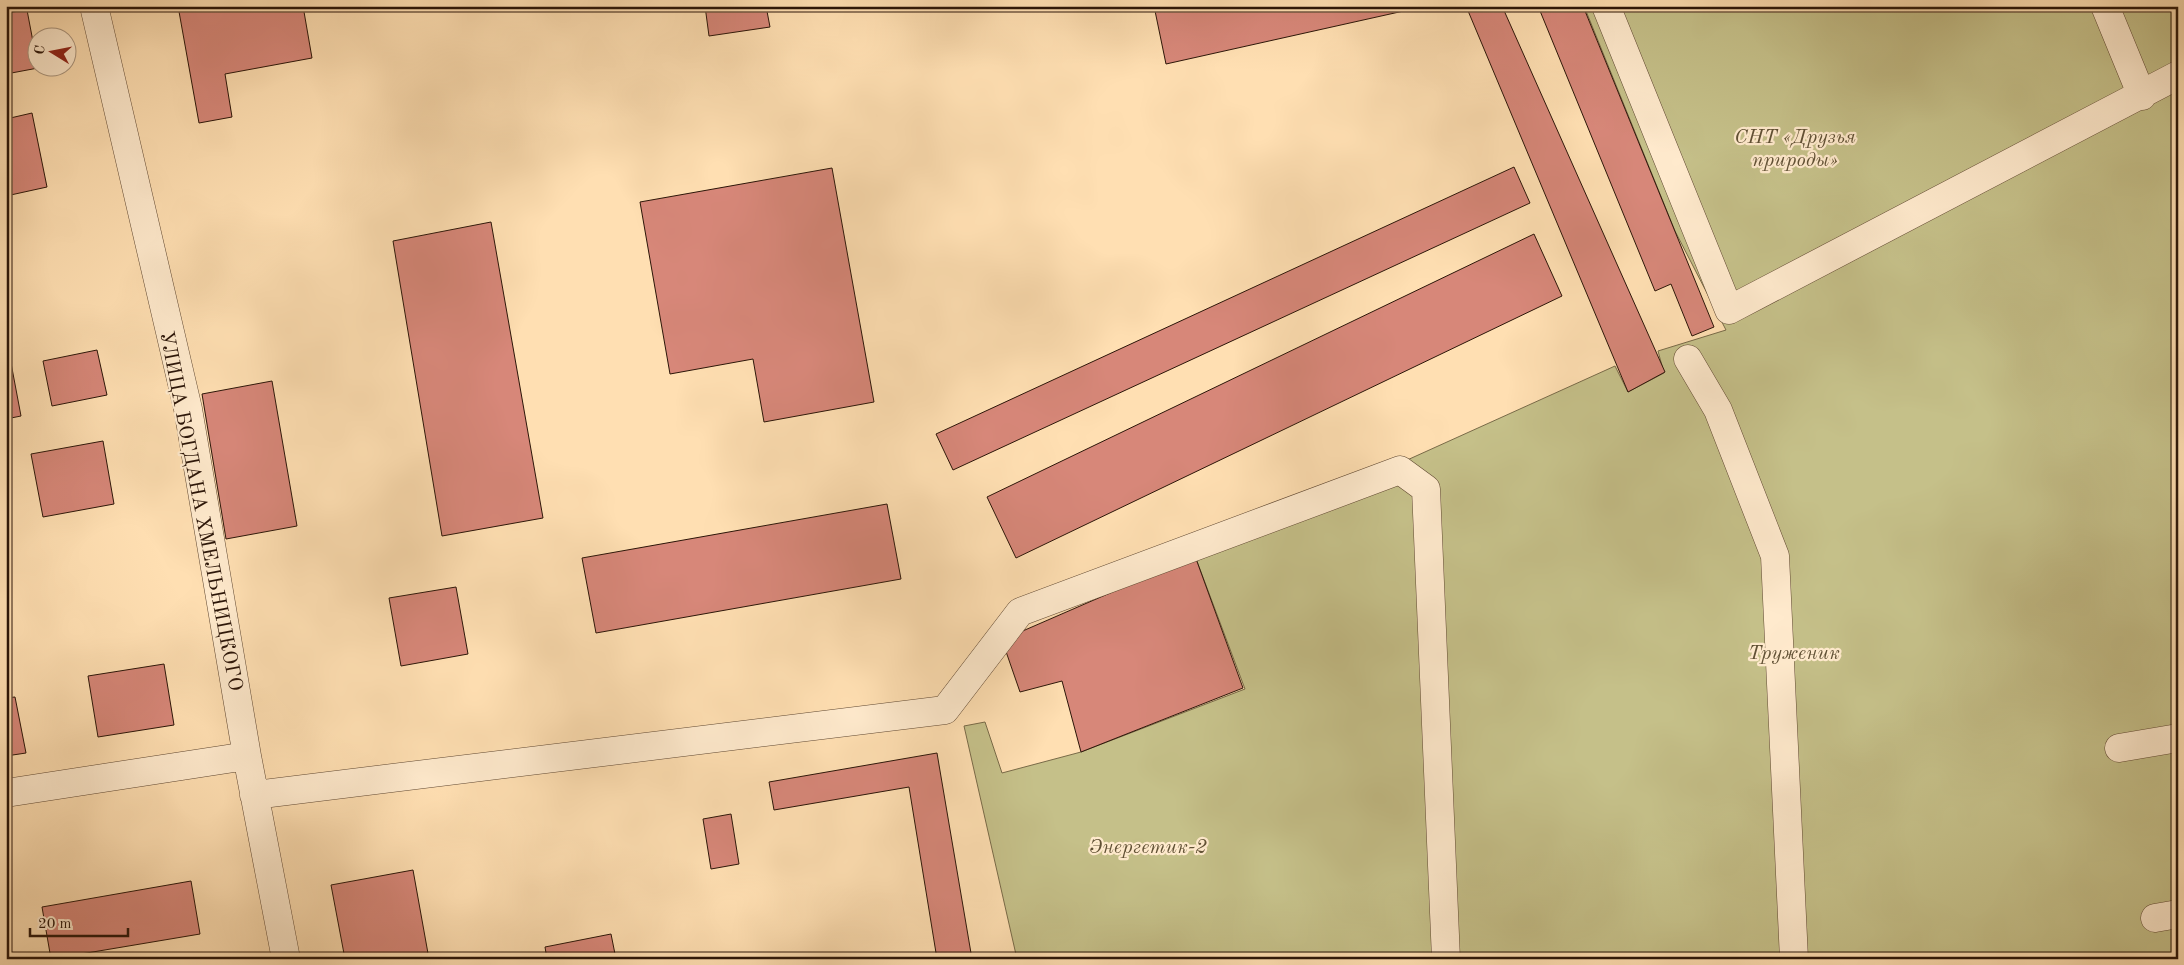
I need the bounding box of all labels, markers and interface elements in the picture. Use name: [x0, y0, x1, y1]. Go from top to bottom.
north arrow: [28, 28, 78, 78]
text: С: [32, 44, 48, 56]
park label: СНТ «Друзья природы»: [1734, 128, 1856, 171]
street label: УЛИЦА БОГДАНА ХМЕЛЬНИЦКОГО: [155, 330, 245, 693]
park label: Труженик: [1748, 644, 1840, 664]
park label: Энергетик-2: [1089, 838, 1207, 858]
scale bar: [30, 905, 128, 937]
text: 20 m: [38, 917, 72, 932]

